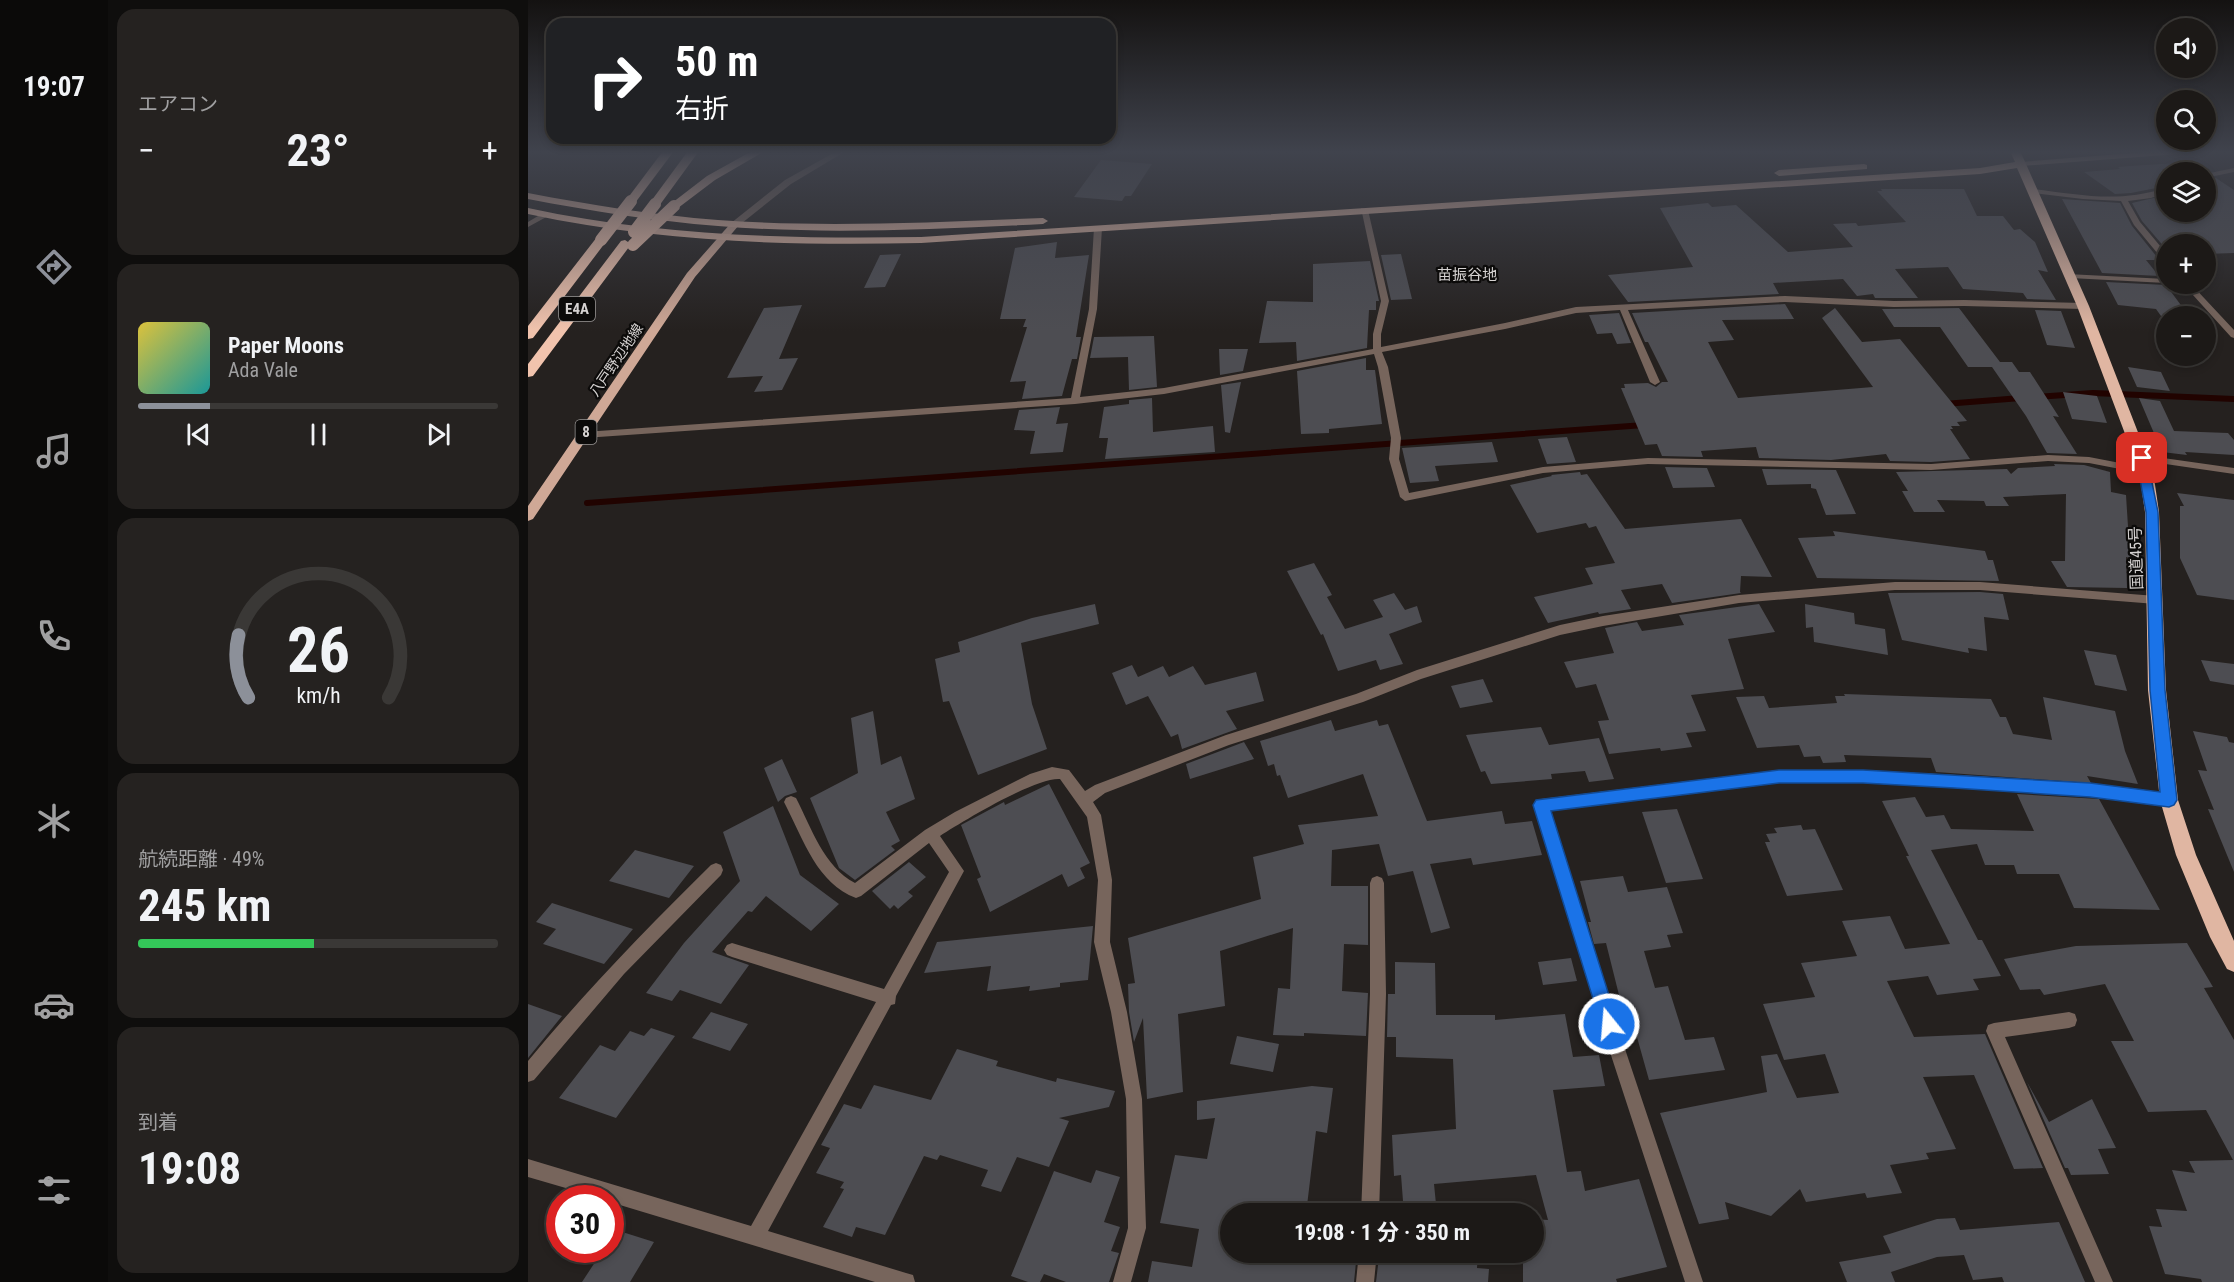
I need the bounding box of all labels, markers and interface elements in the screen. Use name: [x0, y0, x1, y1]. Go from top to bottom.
map controls: [2156, 18, 2216, 366]
button: sound: [2156, 18, 2216, 78]
text: 50 m: [675, 37, 758, 86]
icon: right: [576, 42, 654, 120]
text: 19:07: [23, 71, 85, 103]
button: search: [2156, 90, 2216, 150]
text: エアコン: [138, 92, 218, 116]
text: 右折: [675, 93, 729, 125]
text: 23°: [287, 124, 350, 177]
text: −: [138, 131, 155, 170]
text: +: [482, 131, 498, 170]
button: layers: [2156, 162, 2216, 222]
button: +: [2156, 234, 2216, 294]
icon: directions: [33, 246, 75, 288]
district label: 苗振谷地: [1437, 266, 1497, 284]
road number: E4A: [559, 297, 595, 321]
button: −: [2156, 306, 2216, 366]
street label: 八戸野辺地線: [586, 321, 646, 399]
text: Paper Moons: [228, 333, 344, 358]
text: Ada Vale: [228, 358, 298, 382]
icon: previous: [182, 418, 215, 451]
icon: pause: [302, 418, 335, 451]
icon: next: [422, 418, 455, 451]
road number: 8: [576, 420, 596, 444]
icon: music: [33, 430, 75, 472]
pin: [2116, 432, 2167, 483]
icon: arrive: [2125, 441, 2158, 474]
street label: 国道45号: [2125, 526, 2147, 590]
text: 26: [286, 614, 350, 687]
icon: phone: [33, 615, 75, 657]
text: km/h: [296, 683, 340, 708]
icon: climate: [33, 800, 75, 842]
text: 航続距離 · 49%: [138, 847, 264, 871]
text: 245 km: [138, 879, 271, 932]
icon: car: [33, 984, 75, 1026]
position arrow: [1577, 992, 1641, 1056]
text: 到着: [138, 1110, 178, 1134]
text: 19:08: [138, 1142, 241, 1195]
icon: filters: [33, 1169, 75, 1211]
speed limit sign: 30: [546, 1185, 624, 1263]
text: 19:08 · 1 分 · 350 m: [1294, 1220, 1470, 1245]

